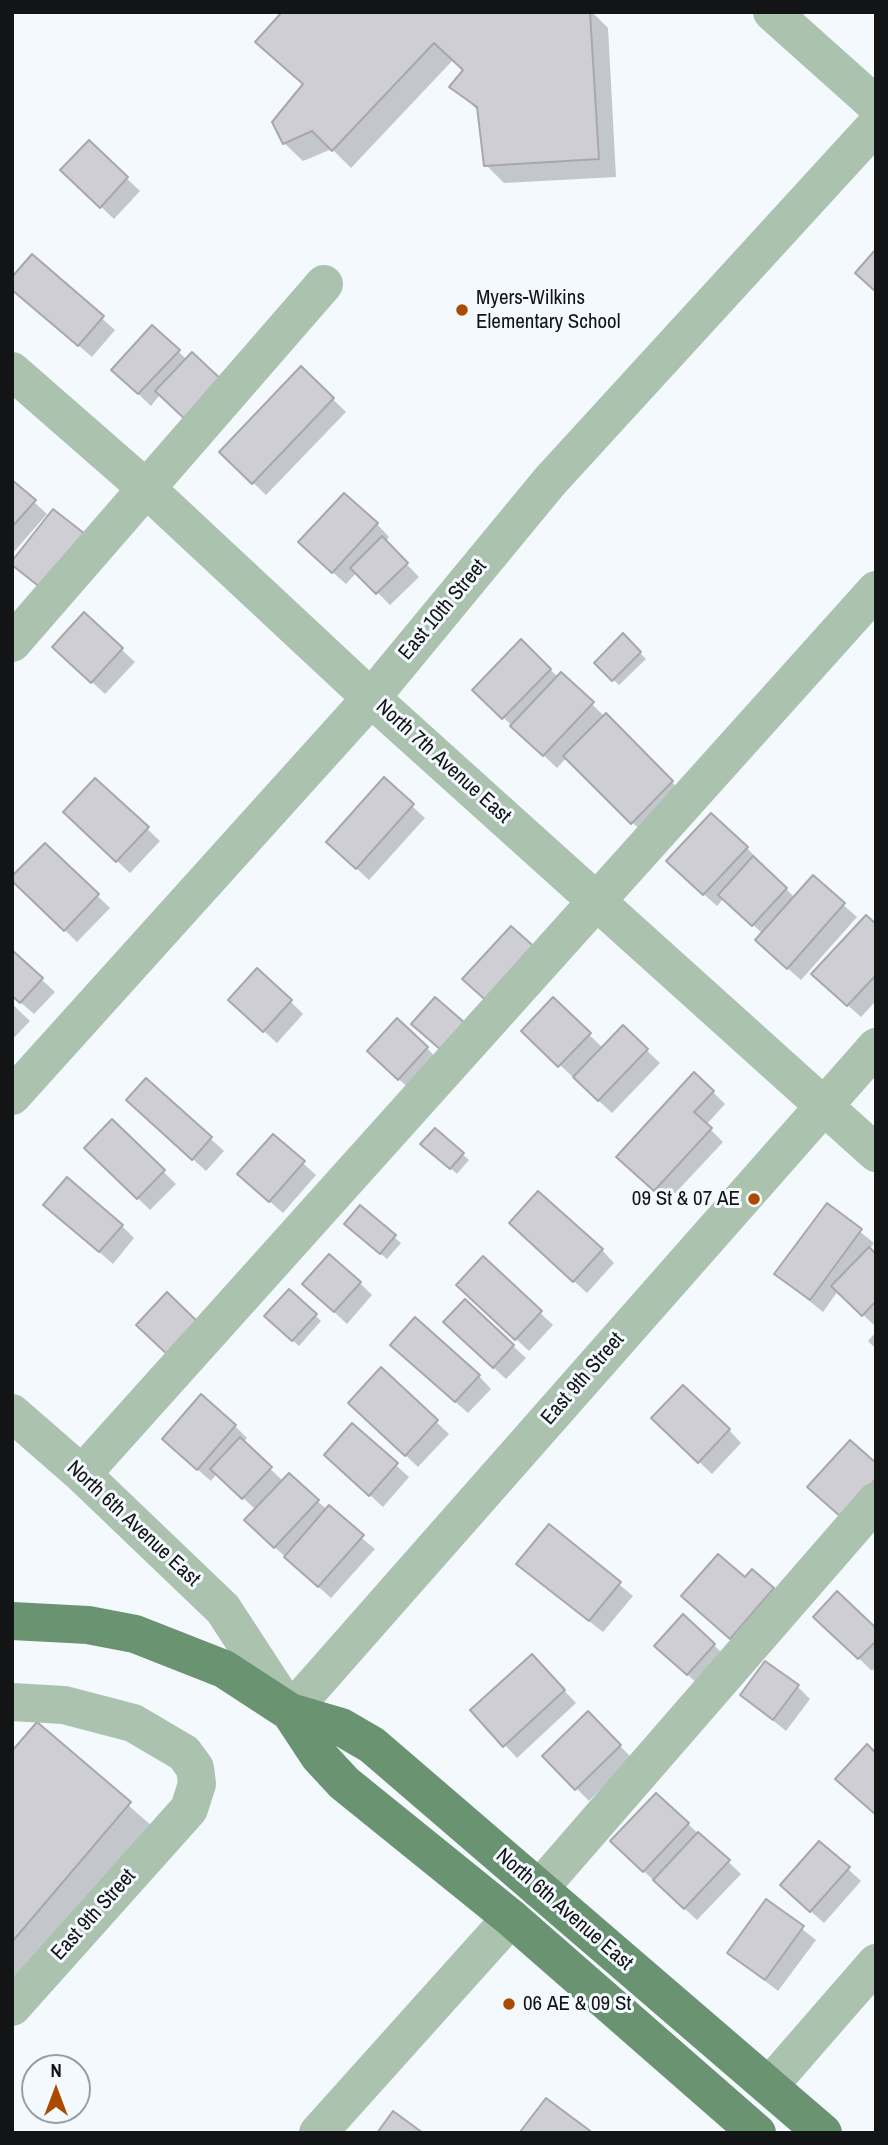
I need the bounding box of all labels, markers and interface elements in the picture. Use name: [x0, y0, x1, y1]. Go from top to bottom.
place label: Myers-Wilkins Elementary School: [476, 285, 621, 335]
marker: Myers-Wilkins Elementary School: [454, 302, 470, 318]
street label: East 10th Street: [394, 555, 492, 665]
street label: North 7th Avenue East: [370, 695, 516, 829]
place label: 09 St & 07 AE: [632, 1186, 740, 1212]
marker: 09 St & 07 AE: [746, 1191, 762, 1207]
street label: East 9th Street: [536, 1328, 630, 1430]
street label: North 6th Avenue East: [61, 1456, 205, 1592]
street label: North 6th Avenue East: [490, 1844, 638, 1976]
street label: East 9th Street: [47, 1864, 141, 1966]
place label: 06 AE & 09 St: [523, 1991, 631, 2017]
marker: 06 AE & 09 St: [501, 1996, 517, 2012]
north arrow: [21, 2054, 91, 2124]
text: N: [50, 2057, 62, 2083]

